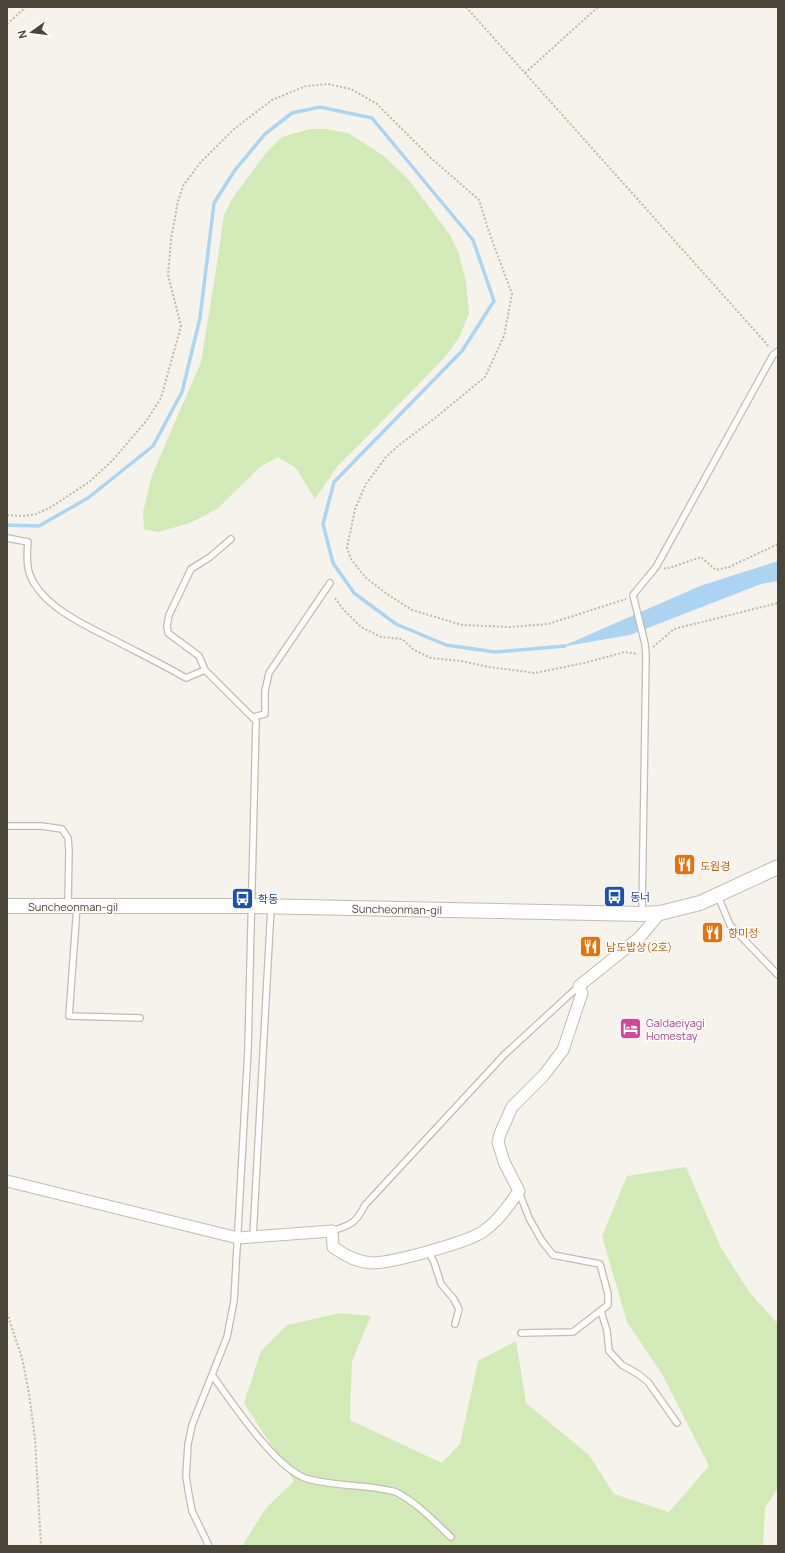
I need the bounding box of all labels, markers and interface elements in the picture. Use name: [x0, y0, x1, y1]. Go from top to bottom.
north arrow: [12, 12, 52, 52]
text: N: [14, 29, 30, 40]
restaurant icon: 도원경: [671, 852, 697, 878]
place label: 도원경: [700, 858, 730, 873]
bus stop icon: 동너: [601, 883, 627, 909]
bus stop icon: 학동: [229, 885, 255, 911]
place label: 동너: [630, 889, 650, 904]
place label: 학동: [258, 891, 278, 906]
street label: Suncheonman-gil: [28, 899, 118, 914]
street label: Suncheonman-gil: [352, 901, 442, 917]
restaurant icon: 향미정: [699, 919, 725, 945]
place label: 향미정: [728, 925, 758, 940]
restaurant icon: 남도밥상(2호): [578, 933, 604, 959]
place label: 남도밥상(2호): [606, 939, 672, 954]
hotel icon: Galdaeiyagi Homestay: [618, 1015, 644, 1041]
place label: Galdaeiyagi Homestay: [646, 1015, 705, 1043]

